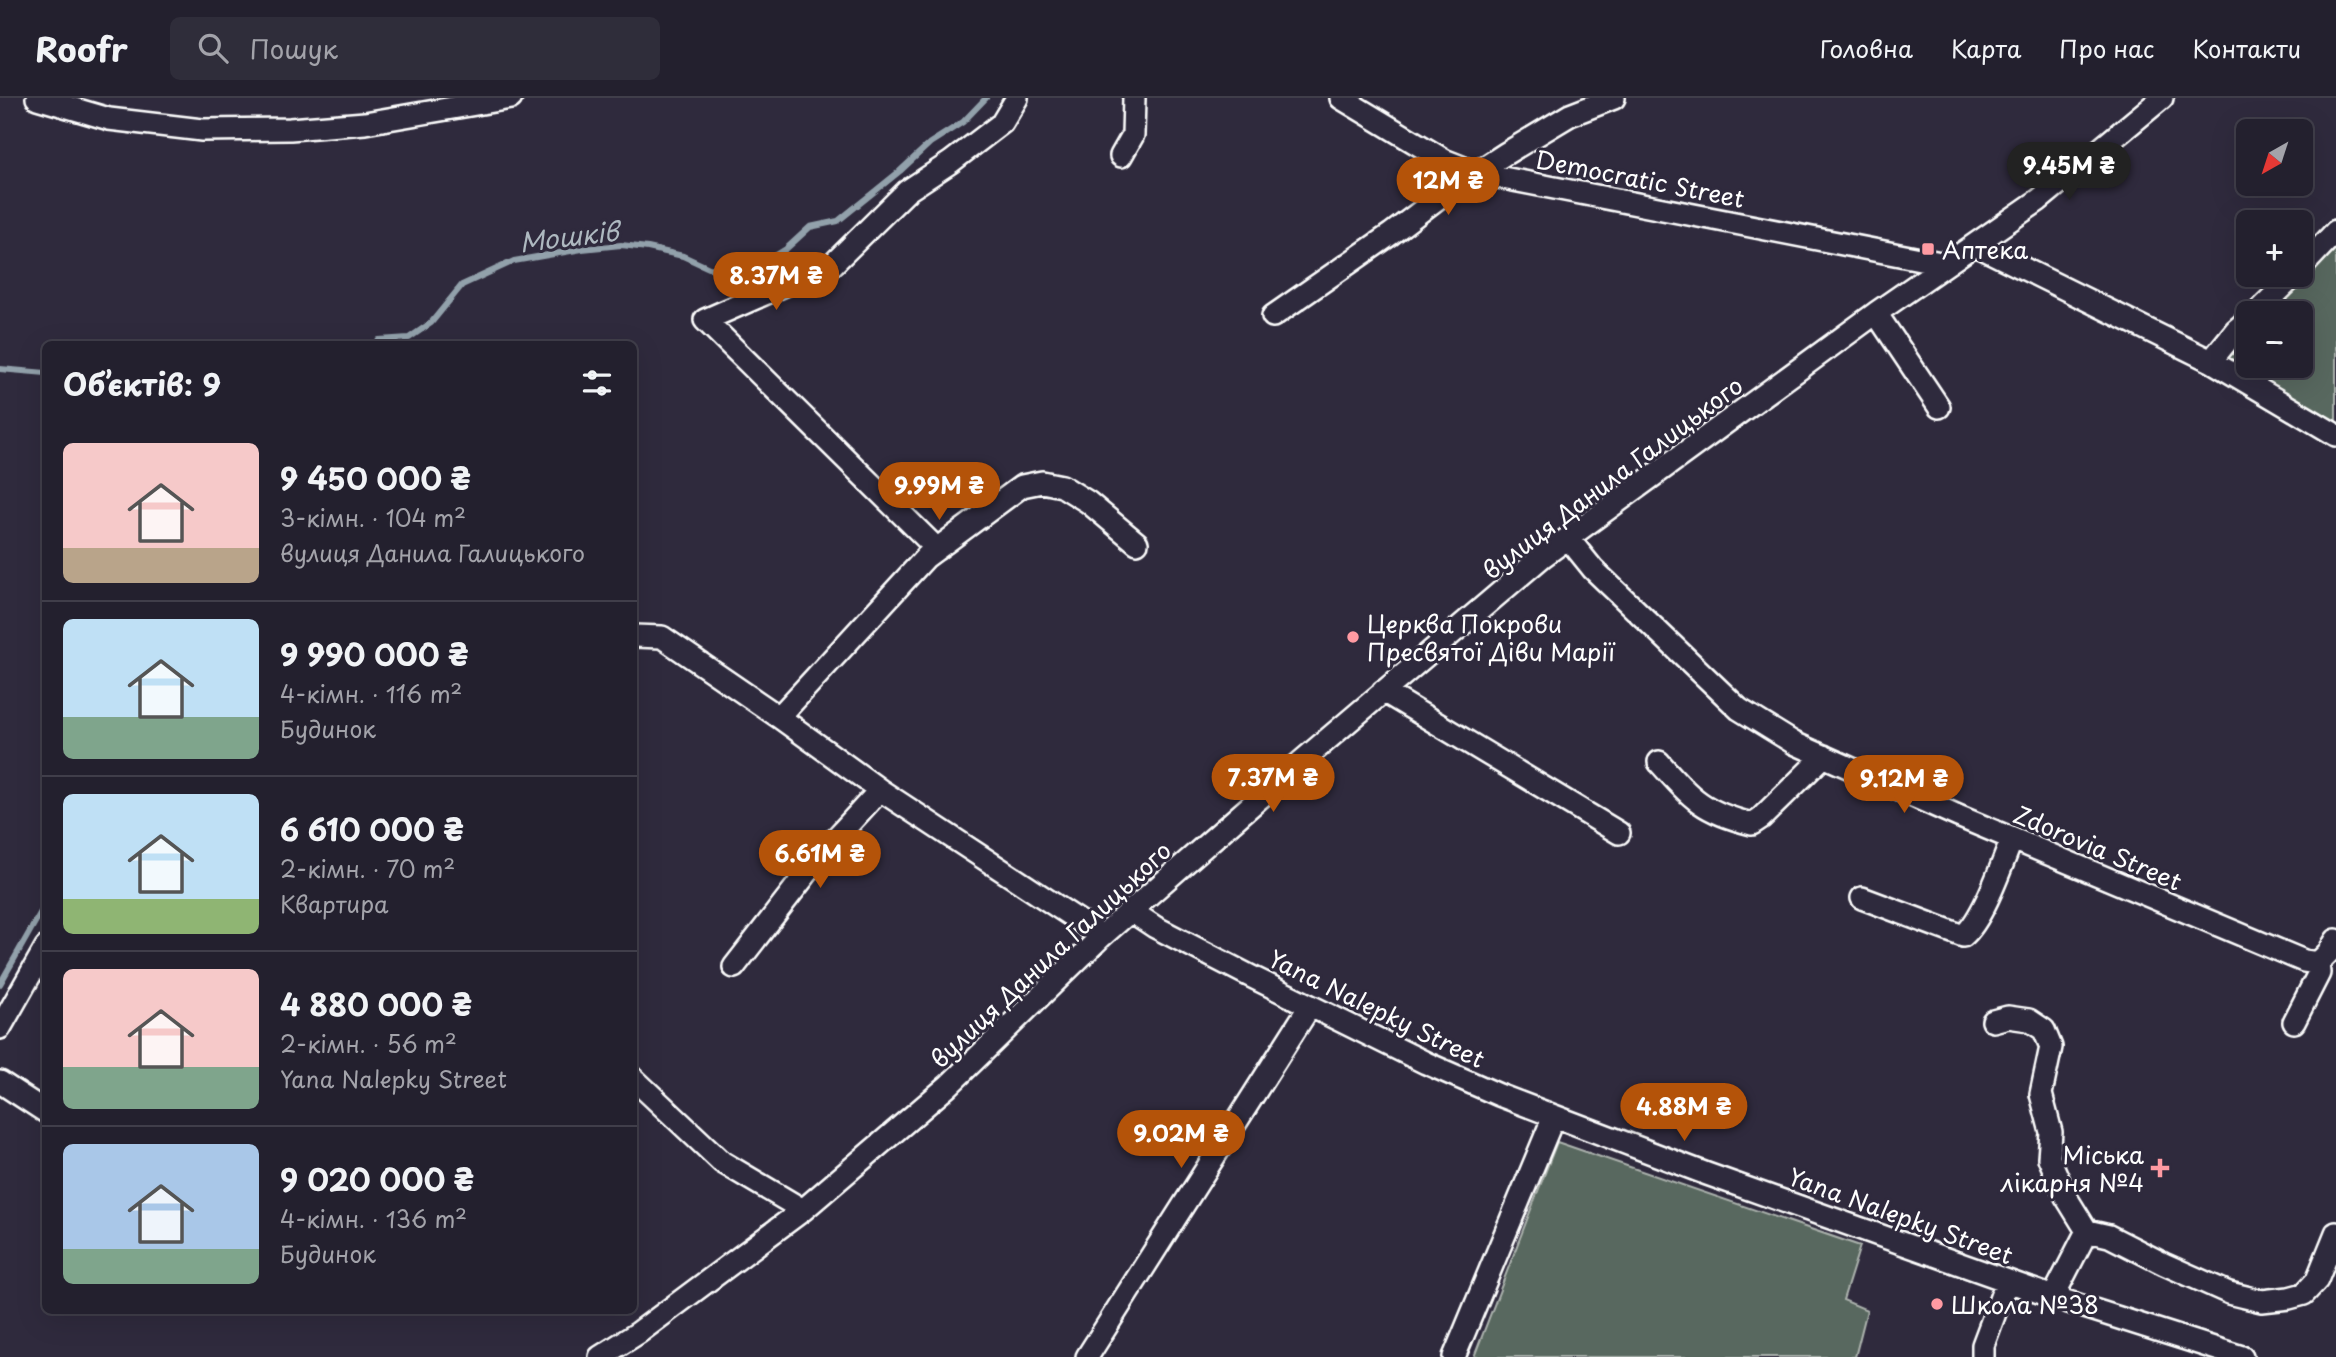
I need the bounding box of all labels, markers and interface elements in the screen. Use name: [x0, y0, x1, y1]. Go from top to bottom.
search box: [170, 17, 660, 80]
text: Roofr: [35, 23, 128, 73]
icon: search: [194, 29, 232, 67]
text: Пошук: [250, 29, 338, 68]
text: Головна: [1820, 30, 1913, 66]
text: Карта: [1951, 30, 2021, 66]
text: Про нас: [2059, 30, 2154, 66]
text: Контакти: [2192, 30, 2301, 66]
north arrow: [2236, 119, 2314, 196]
map controls: [2236, 119, 2313, 378]
street label: Democratic Street: [1532, 140, 1748, 216]
pin: 9.45M ₴: [2004, 142, 2134, 202]
text: 9.45M ₴: [2023, 147, 2115, 182]
pin: 12M ₴: [1399, 158, 1497, 217]
text: 12M ₴: [1413, 162, 1483, 197]
water label: Мошків: [517, 210, 625, 261]
button: +: [2236, 210, 2313, 287]
place label: Аптека: [1942, 231, 2028, 267]
marker: Аптека: [1920, 241, 1936, 257]
pin: 8.37M ₴: [711, 252, 841, 312]
text: 8.37M ₴: [729, 257, 823, 292]
button: −: [2236, 301, 2313, 378]
text: Об’єктів: 9: [63, 361, 221, 406]
icon: filters: [578, 364, 616, 402]
street label: вулиця Данила Галицького: [1474, 367, 1750, 587]
text: 9 450 000 ₴: [280, 455, 471, 500]
pin: 9.99M ₴: [874, 462, 1004, 522]
text: 9.99M ₴: [894, 467, 984, 502]
icon: home: [119, 471, 203, 555]
text: 3-кімн. · 104 m²: [280, 500, 466, 535]
text: вулиця Данила Галицького: [280, 535, 585, 570]
place label: Церква Покрови Пресвятої Діви Марії: [1367, 605, 1616, 669]
marker: Церква Покрови Пресвятої Діви Марії: [1345, 629, 1361, 645]
text: 9 990 000 ₴: [280, 631, 469, 676]
icon: home: [119, 647, 203, 731]
text: 4-кімн. · 116 m²: [280, 676, 462, 711]
text: Будинок: [280, 711, 376, 746]
pin: 7.37M ₴: [1208, 754, 1338, 814]
pin: 9.12M ₴: [1839, 756, 1969, 815]
text: 7.37M ₴: [1228, 759, 1318, 794]
text: 9.12M ₴: [1860, 760, 1948, 795]
street label: Zdorovia Street: [2008, 795, 2188, 899]
text: 6 610 000 ₴: [280, 806, 464, 851]
icon: home: [119, 822, 203, 906]
pin: 6.61M ₴: [755, 830, 885, 890]
street label: вулиця Данила Галицького: [921, 832, 1179, 1076]
text: 6.61M ₴: [775, 835, 865, 870]
text: 2-кімн. · 70 m²: [280, 851, 455, 886]
text: Квартира: [280, 886, 388, 921]
street label: Yana Nalepky Street: [1263, 940, 1491, 1076]
text: 4 880 000 ₴: [280, 981, 472, 1026]
icon: home: [119, 997, 203, 1081]
text: 2-кімн. · 56 m²: [280, 1026, 457, 1061]
text: Yana Nalepky Street: [280, 1061, 507, 1096]
pin: 4.88M ₴: [1619, 1084, 1749, 1143]
text: 4.88M ₴: [1636, 1088, 1732, 1123]
pin: 9.02M ₴: [1116, 1110, 1246, 1170]
text: 9.02M ₴: [1133, 1115, 1229, 1150]
place label: Міська лікарня №4: [2000, 1136, 2144, 1200]
text: 9 020 000 ₴: [280, 1156, 474, 1201]
street label: Yana Nalepky Street: [1784, 1158, 2019, 1272]
marker: Міська лікарня №4: [2150, 1158, 2170, 1178]
icon: home: [119, 1172, 203, 1256]
text: 4-кімн. · 136 m²: [280, 1201, 467, 1236]
text: Будинок: [280, 1236, 376, 1271]
place label: Школа №38: [1951, 1286, 2099, 1322]
marker: Школа №38: [1929, 1296, 1945, 1312]

